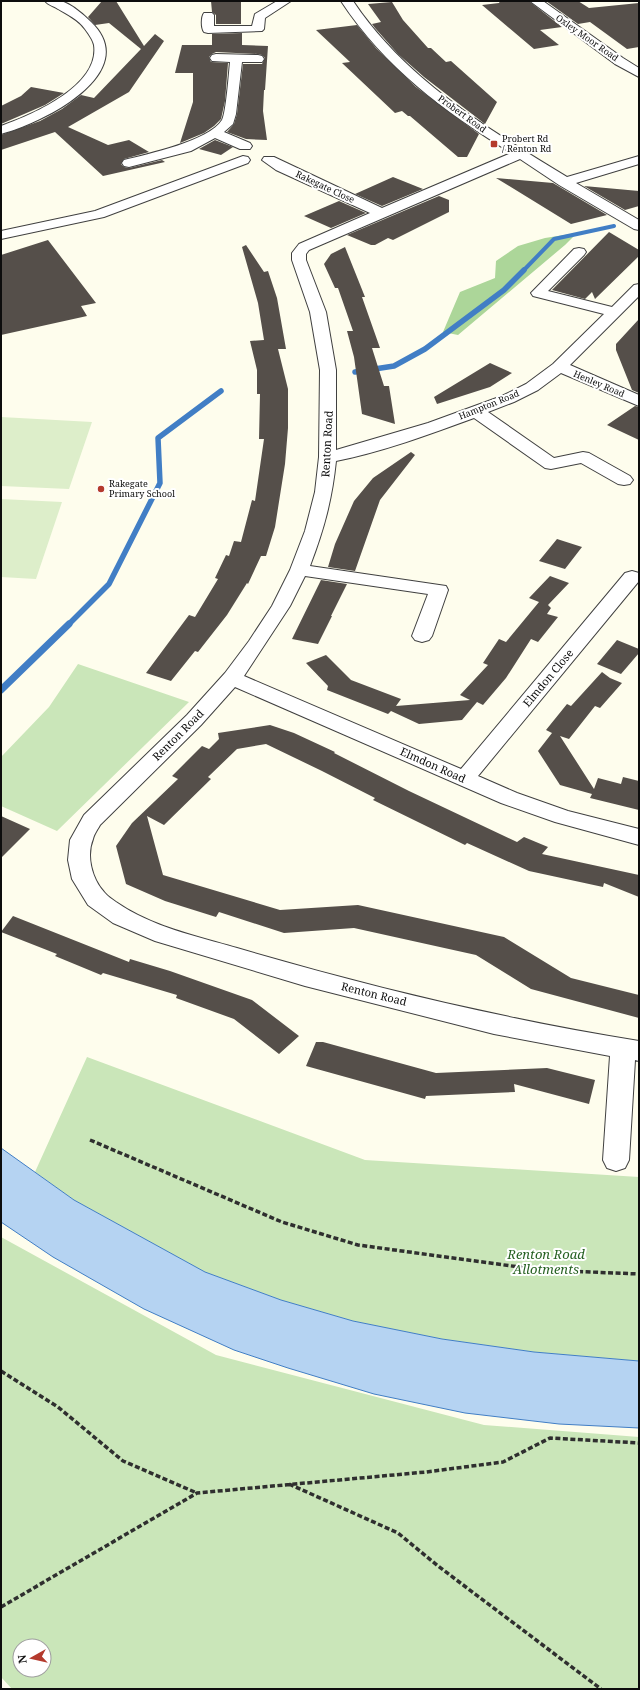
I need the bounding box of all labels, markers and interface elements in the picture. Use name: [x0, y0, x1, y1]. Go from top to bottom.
street label: Oxley Moor Road: [553, 11, 622, 64]
street label: Probert Road: [436, 92, 489, 136]
place label: Probert Rd / Renton Rd: [502, 132, 552, 155]
marker: Probert Rd / Renton Rd: [489, 139, 499, 149]
street label: Rakegate Close: [294, 167, 357, 206]
street label: Henley Road: [572, 367, 627, 400]
street label: Hampton Road: [457, 386, 522, 423]
street label: Renton Road: [317, 410, 336, 478]
place label: Rakegate Primary School: [109, 477, 175, 500]
marker: Rakegate Primary School: [96, 484, 106, 494]
street label: Elmdon Close: [519, 646, 576, 710]
street label: Renton Road: [149, 706, 207, 764]
street label: Elmdon Road: [398, 743, 469, 786]
street label: Renton Road: [340, 978, 409, 1009]
park label: Renton Road Allotments: [506, 1245, 585, 1278]
north arrow: [12, 1638, 52, 1678]
text: N: [14, 1654, 30, 1665]

